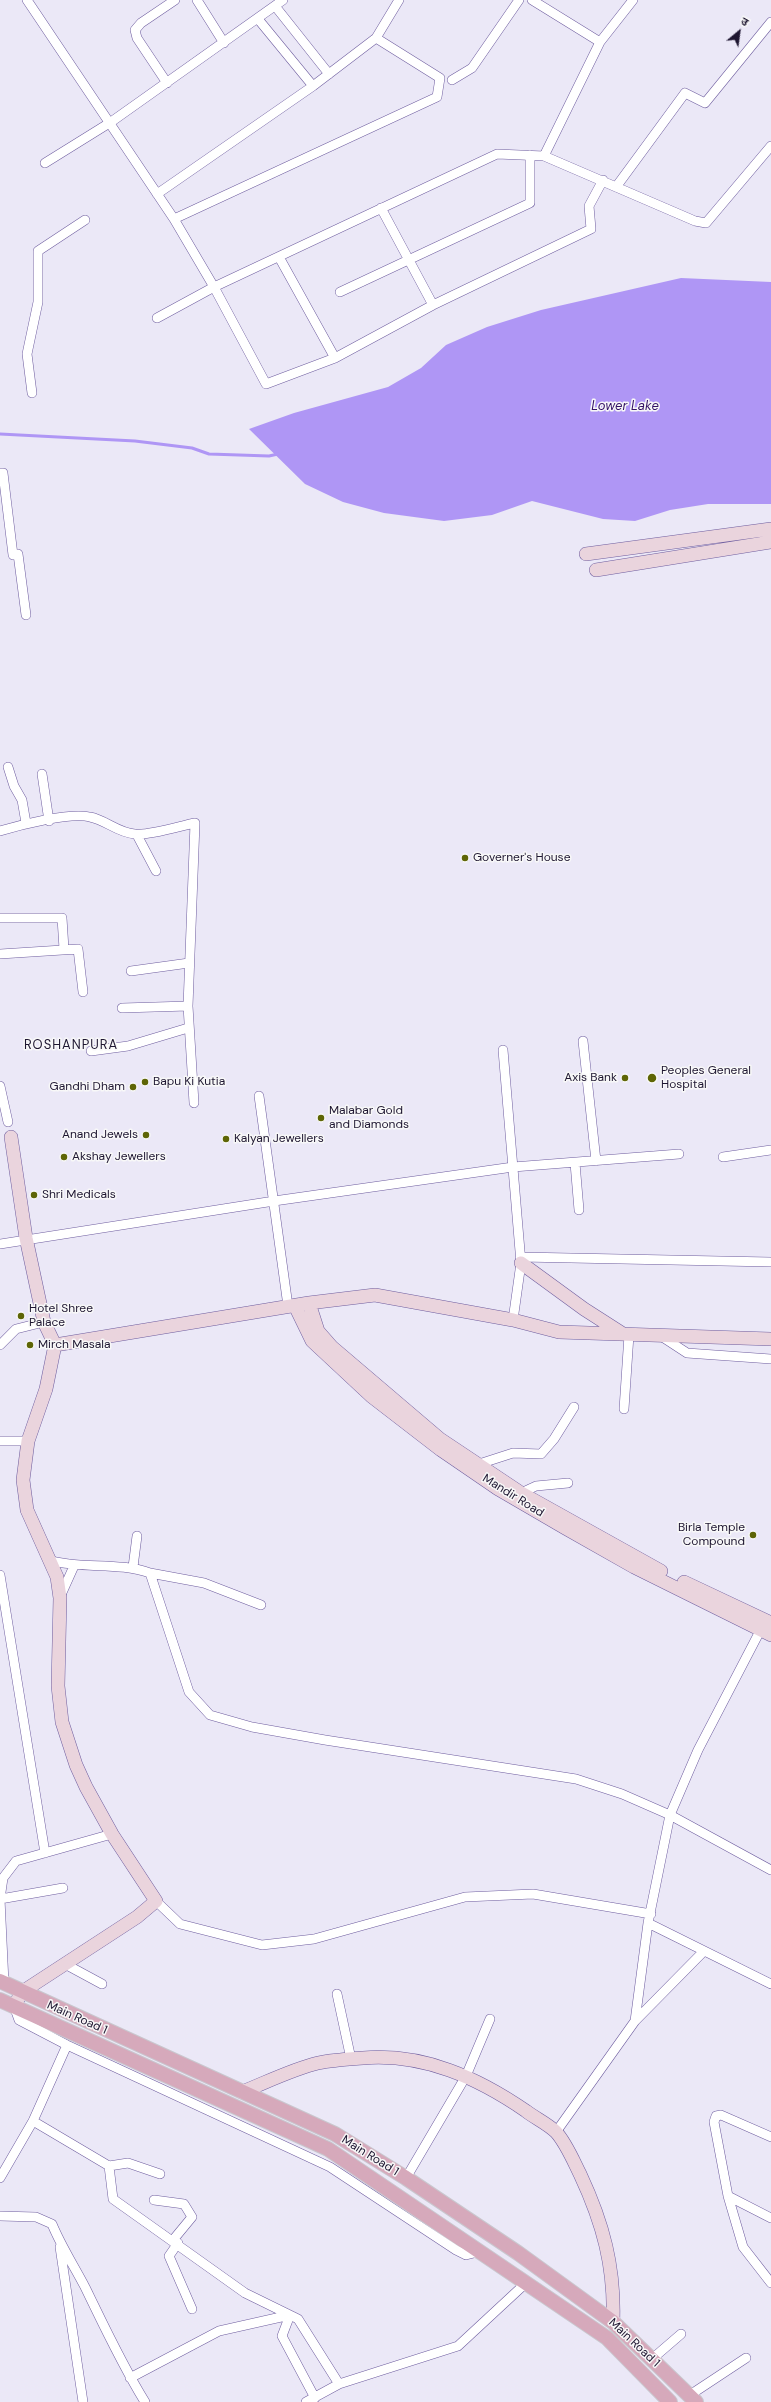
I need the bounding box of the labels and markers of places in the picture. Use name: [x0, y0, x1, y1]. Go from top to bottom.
place label: Governer's House: [473, 851, 570, 865]
marker: Governer's House: [460, 853, 470, 863]
place label: Peoples General Hospital: [661, 1064, 751, 1092]
place label: Axis Bank: [564, 1071, 617, 1085]
marker: Peoples General Hospital: [646, 1072, 658, 1084]
marker: Axis Bank: [620, 1073, 630, 1083]
place label: Bapu Ki Kutia: [153, 1075, 225, 1089]
marker: Bapu Ki Kutia: [140, 1077, 150, 1087]
place label: Gandhi Dham: [50, 1080, 125, 1094]
marker: Gandhi Dham: [128, 1082, 138, 1092]
place label: Malabar Gold and Diamonds: [329, 1104, 409, 1132]
marker: Malabar Gold and Diamonds: [316, 1113, 326, 1123]
place label: Anand Jewels: [62, 1128, 138, 1142]
marker: Anand Jewels: [141, 1130, 151, 1140]
place label: Kalyan Jewellers: [234, 1132, 324, 1146]
marker: Kalyan Jewellers: [221, 1134, 231, 1144]
place label: Akshay Jewellers: [72, 1150, 166, 1164]
marker: Akshay Jewellers: [59, 1152, 69, 1162]
place label: Shri Medicals: [42, 1188, 116, 1202]
marker: Shri Medicals: [29, 1190, 39, 1200]
place label: Hotel Shree Palace: [29, 1302, 93, 1330]
marker: Hotel Shree Palace: [16, 1311, 26, 1321]
place label: Mirch Masala: [38, 1338, 111, 1352]
marker: Mirch Masala: [25, 1340, 35, 1350]
place label: Birla Temple Compound: [678, 1521, 745, 1549]
marker: Birla Temple Compound: [748, 1530, 758, 1540]

